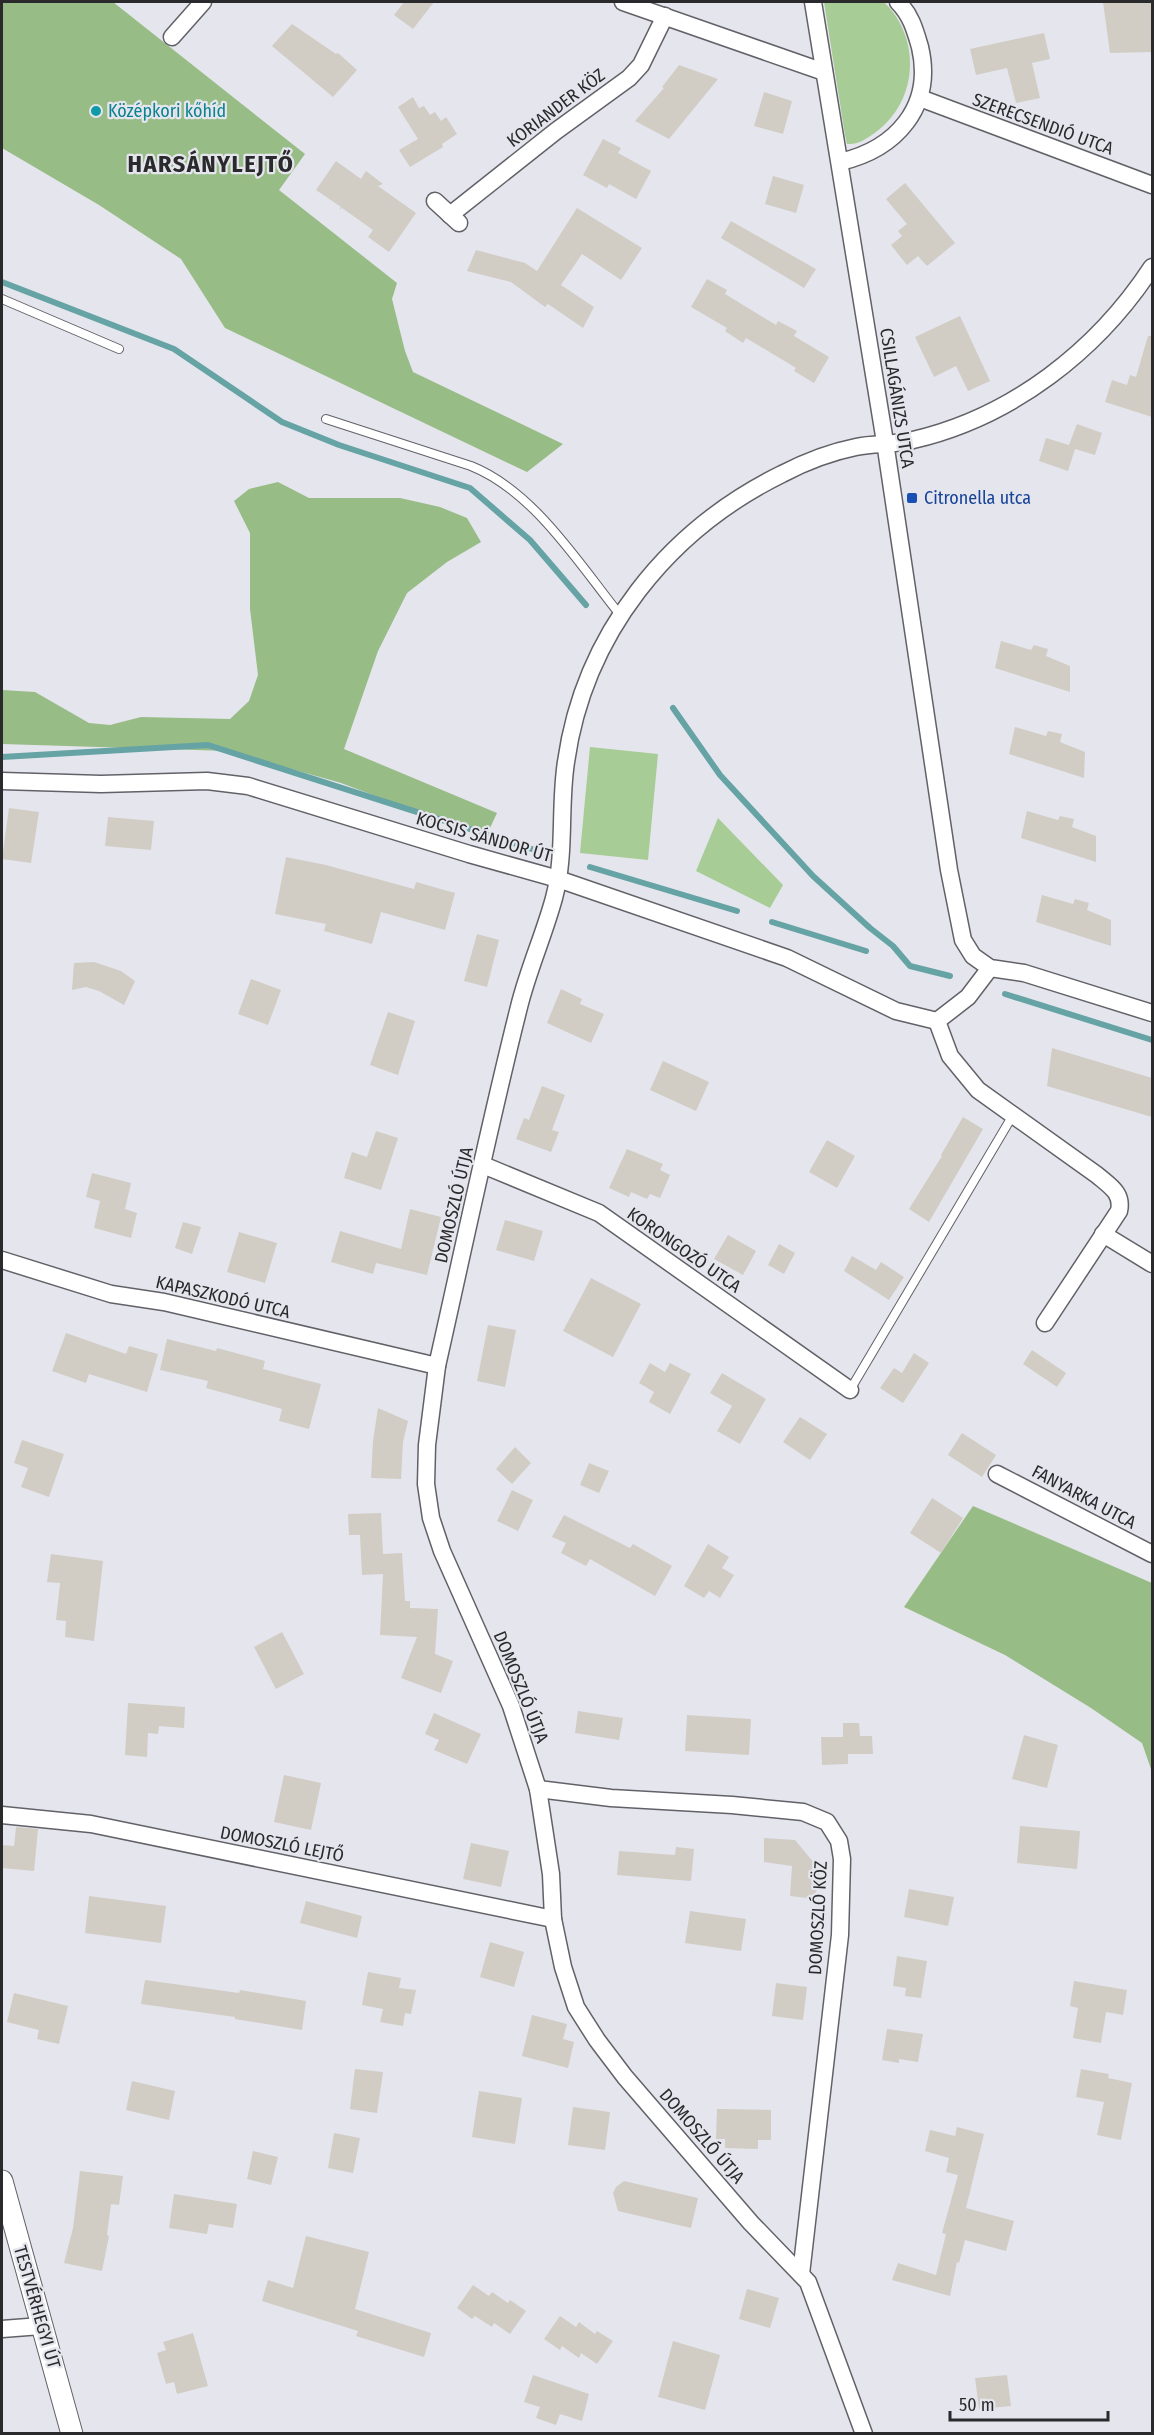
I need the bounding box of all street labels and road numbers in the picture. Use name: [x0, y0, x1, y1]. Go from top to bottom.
street label: KORIANDER KÖZ: [503, 64, 609, 152]
street label: SZERECSENDIÓ UTCA: [969, 88, 1117, 160]
street label: CSILLAGÁNIZS UTCA: [875, 326, 920, 470]
street label: KOCSIS SÁNDOR ÚT: [414, 806, 555, 867]
street label: DOMOSZLÓ ÚTJA: [429, 1144, 478, 1265]
street label: KORONGOZÓ UTCA: [623, 1203, 746, 1298]
street label: KAPASZKODÓ UTCA: [154, 1271, 293, 1323]
street label: FANYARKA UTCA: [1028, 1460, 1140, 1534]
street label: DOMOSZLÓ ÚTJA: [489, 1628, 555, 1747]
street label: DOMOSZLÓ LEJTŐ: [218, 1820, 346, 1867]
street label: DOMOSZLÓ KÖZ: [804, 1860, 832, 1976]
street label: DOMOSZLÓ ÚTJA: [655, 2083, 750, 2188]
street label: TESTVÉRHEGYI ÚT: [9, 2243, 66, 2372]

